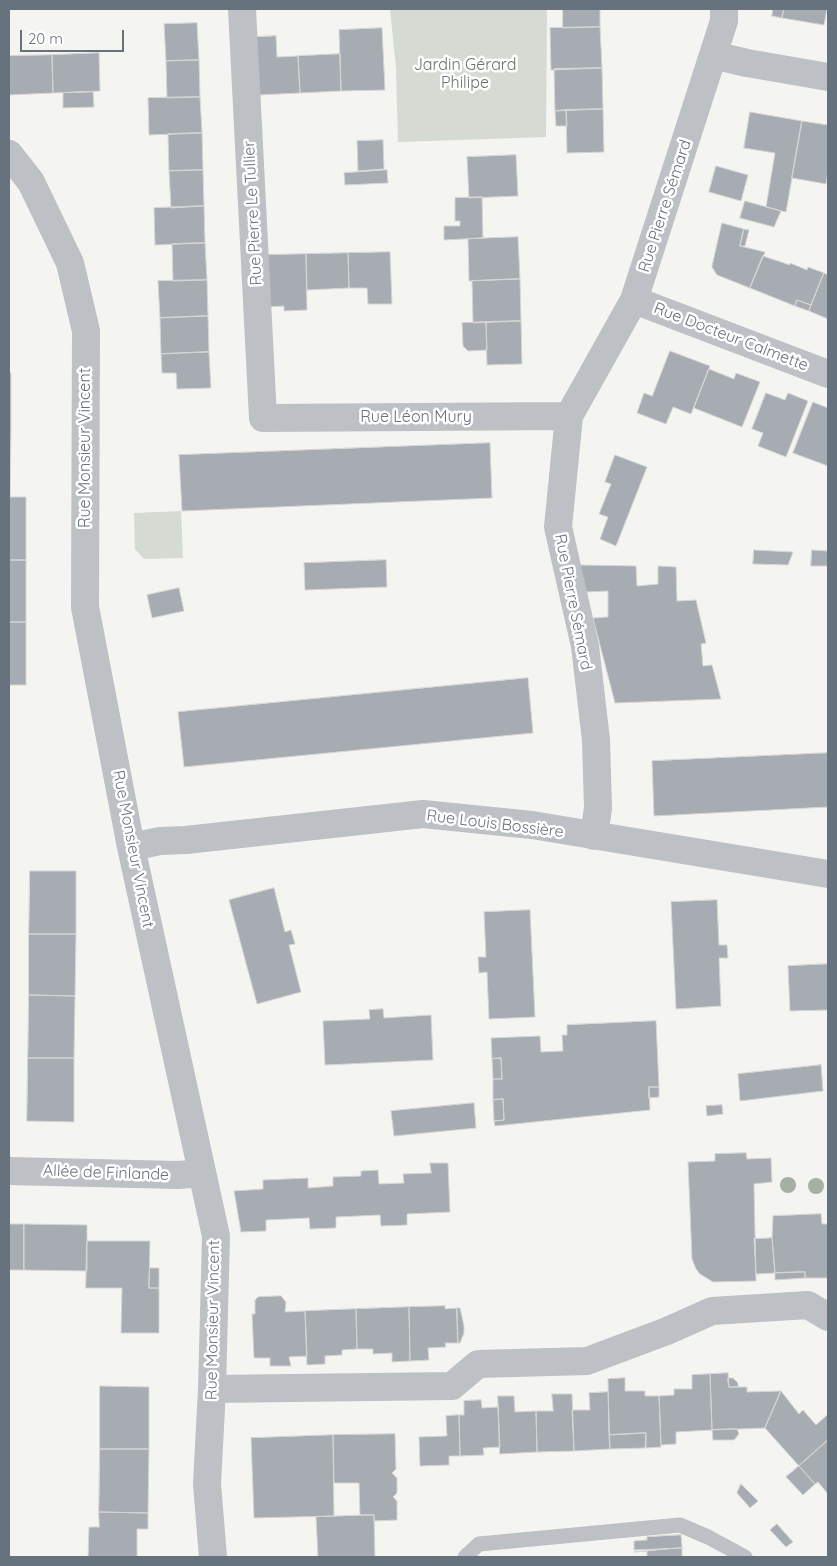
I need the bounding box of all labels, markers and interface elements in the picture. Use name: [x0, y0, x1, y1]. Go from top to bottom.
scale bar: [22, 20, 126, 52]
text: 20 m: [28, 29, 63, 48]
park label: Jardin Gérard Philipe: [414, 55, 516, 93]
street label: Rue Pierre Sémard: [635, 137, 695, 275]
street label: Rue Pierre Le Tullier: [240, 140, 266, 286]
street label: Rue Docteur Calmette: [651, 299, 811, 375]
street label: Rue Monsieur Vincent: [75, 368, 95, 528]
street label: Rue Léon Mury: [360, 407, 472, 427]
street label: Rue Pierre Sémard: [550, 532, 596, 672]
street label: Rue Monsieur Vincent: [108, 769, 158, 929]
street label: Rue Louis Bossière: [425, 806, 565, 842]
street label: Allée de Finlande: [43, 1161, 169, 1185]
street label: Rue Monsieur Vincent: [202, 1240, 224, 1400]

